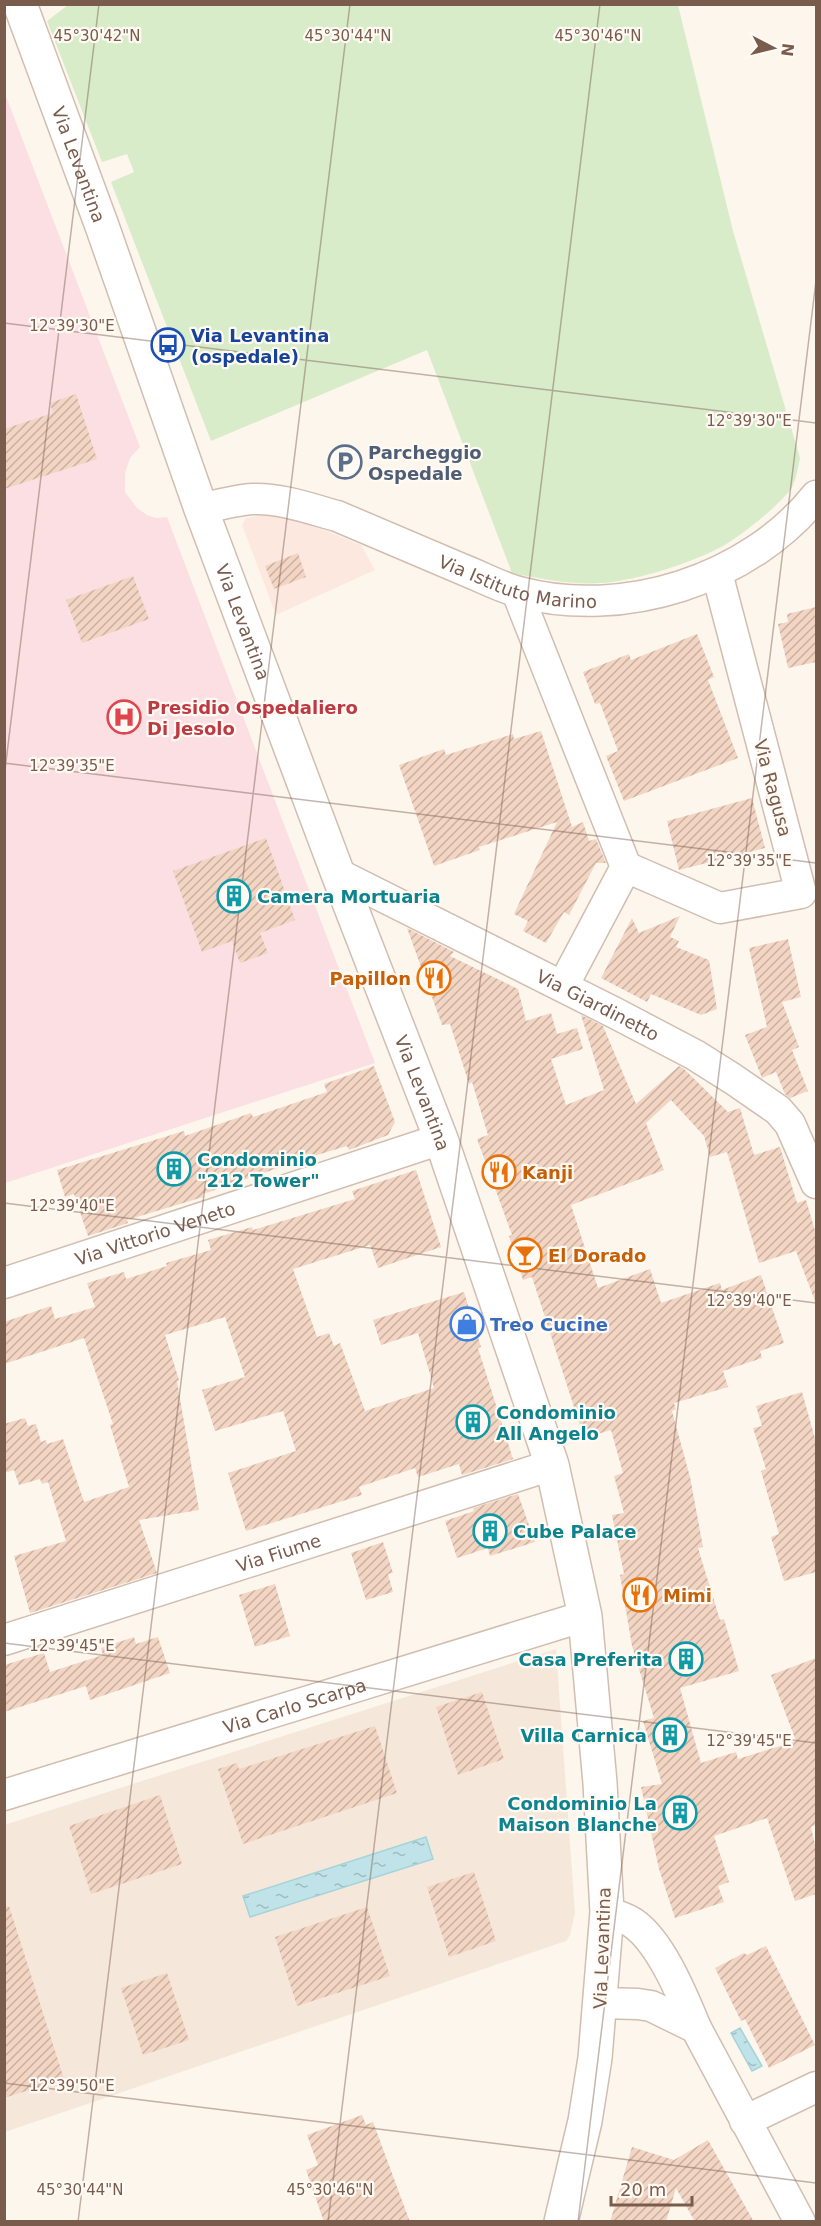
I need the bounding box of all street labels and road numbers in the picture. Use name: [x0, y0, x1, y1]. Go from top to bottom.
street label: Via Levantina: [48, 103, 110, 225]
street label: Via Istituto Marino: [436, 550, 597, 611]
street label: Via Levantina: [212, 561, 275, 683]
street label: Via Ragusa: [750, 737, 796, 839]
street label: Via Giardinetto: [533, 965, 663, 1045]
street label: Via Levantina: [391, 1032, 455, 1153]
street label: Via Vittorio Veneto: [72, 1197, 238, 1269]
street label: Via Fiume: [233, 1529, 323, 1576]
street label: Via Carlo Scarpa: [220, 1674, 369, 1737]
street label: Via Levantina: [589, 1887, 615, 2009]

